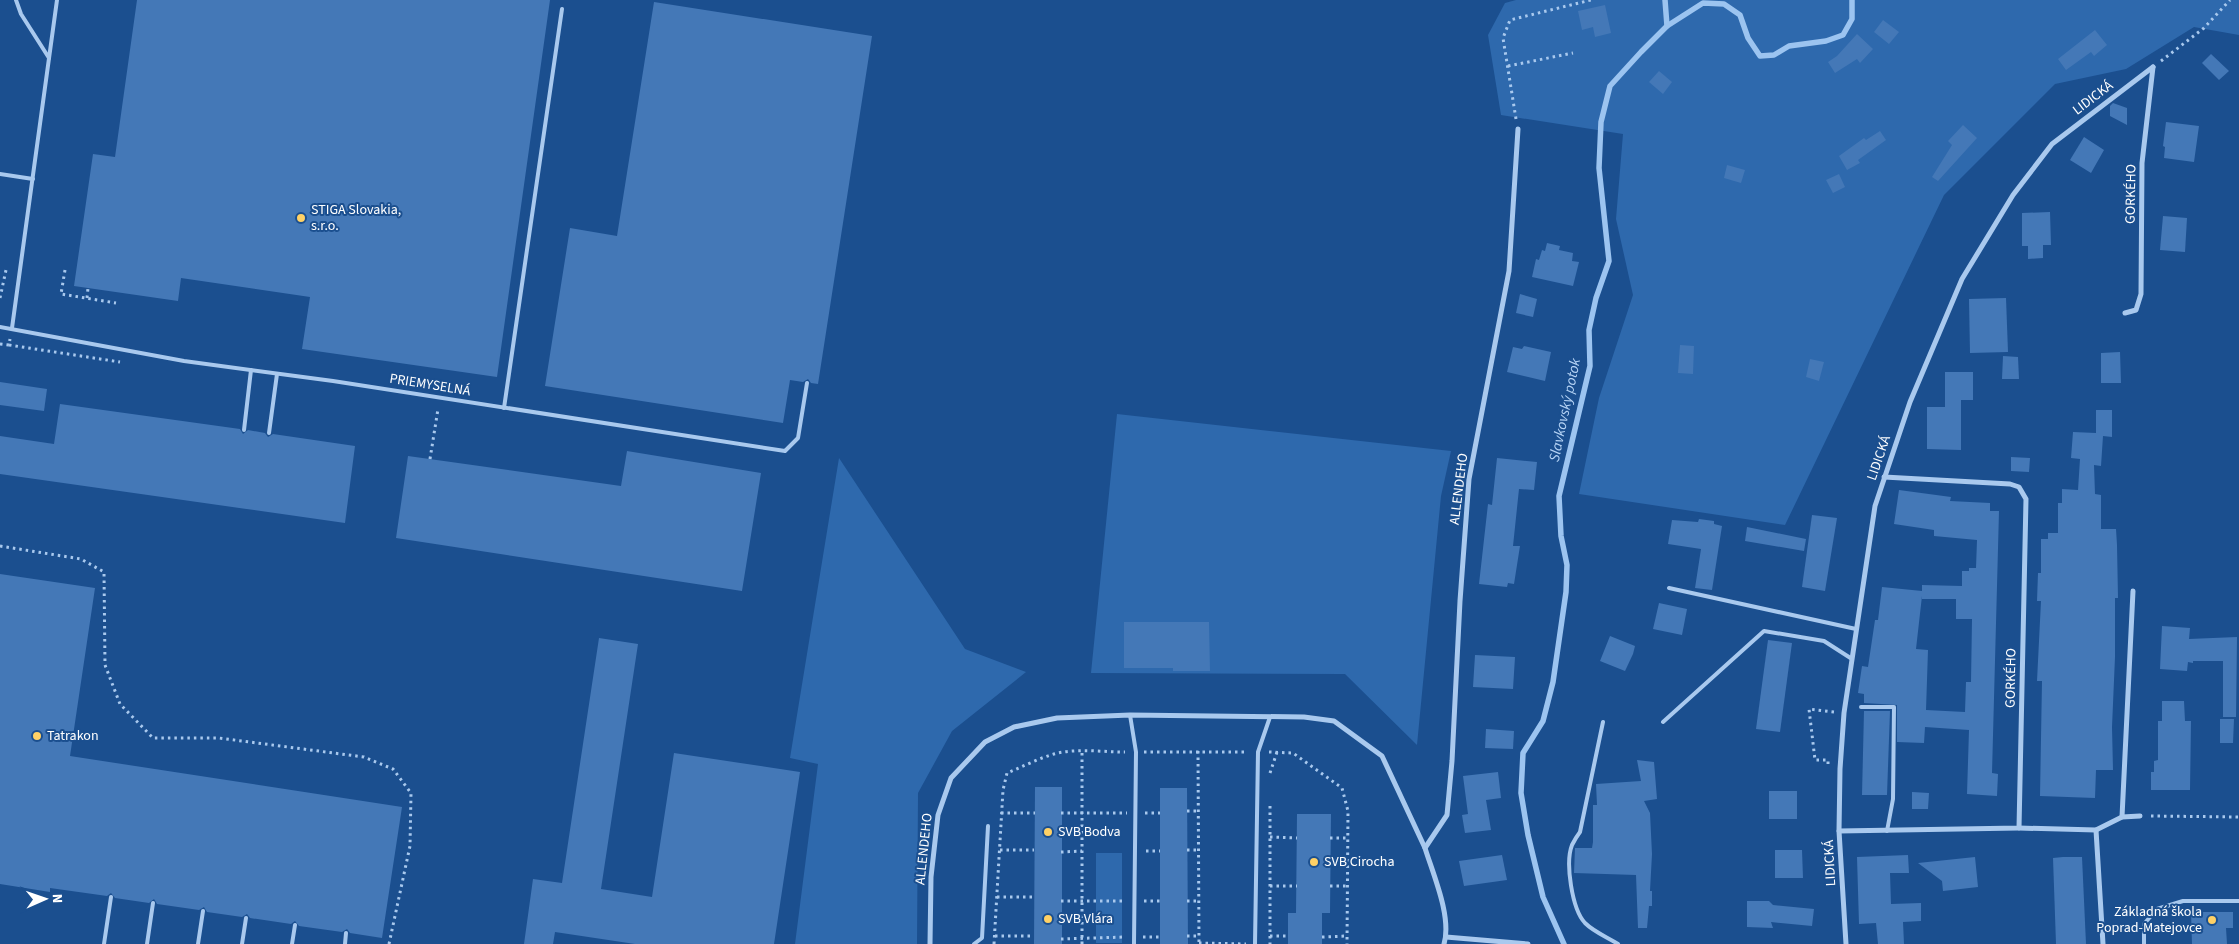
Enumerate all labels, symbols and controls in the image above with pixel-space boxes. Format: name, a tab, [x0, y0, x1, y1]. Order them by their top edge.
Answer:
street label: LIDICKÁ	[2068, 76, 2118, 120]
street label: GORKÉHO	[2120, 164, 2142, 224]
place label: STIGA Slovakia, s.r.o.	[311, 200, 401, 236]
marker: STIGA Slovakia, s.r.o.	[295, 212, 307, 224]
water label: Slavkovský potok	[1544, 355, 1586, 464]
street label: PRIEMYSELNÁ	[388, 369, 472, 401]
street label: LIDICKÁ	[1862, 432, 1896, 483]
street label: ALLENDEHO	[1445, 452, 1473, 526]
street label: GORKÉHO	[2000, 648, 2022, 708]
place label: Tatrakon	[47, 726, 99, 746]
marker: Tatrakon	[31, 730, 43, 742]
street label: ALLENDEHO	[910, 812, 938, 886]
place label: SVB Bodva	[1058, 822, 1121, 842]
marker: SVB Bodva	[1042, 826, 1054, 838]
street label: LIDICKÁ	[1819, 839, 1841, 887]
place label: SVB Cirocha	[1324, 852, 1395, 872]
marker: SVB Cirocha	[1308, 856, 1320, 868]
north arrow	[20, 874, 70, 924]
text: N	[47, 894, 67, 904]
place label: Základná škola Poprad-Matejovce	[2096, 902, 2202, 938]
place label: SVB Vlára	[1058, 909, 1113, 929]
marker: SVB Vlára	[1042, 913, 1054, 925]
marker: Základná škola Poprad-Matejovce	[2206, 914, 2218, 926]

